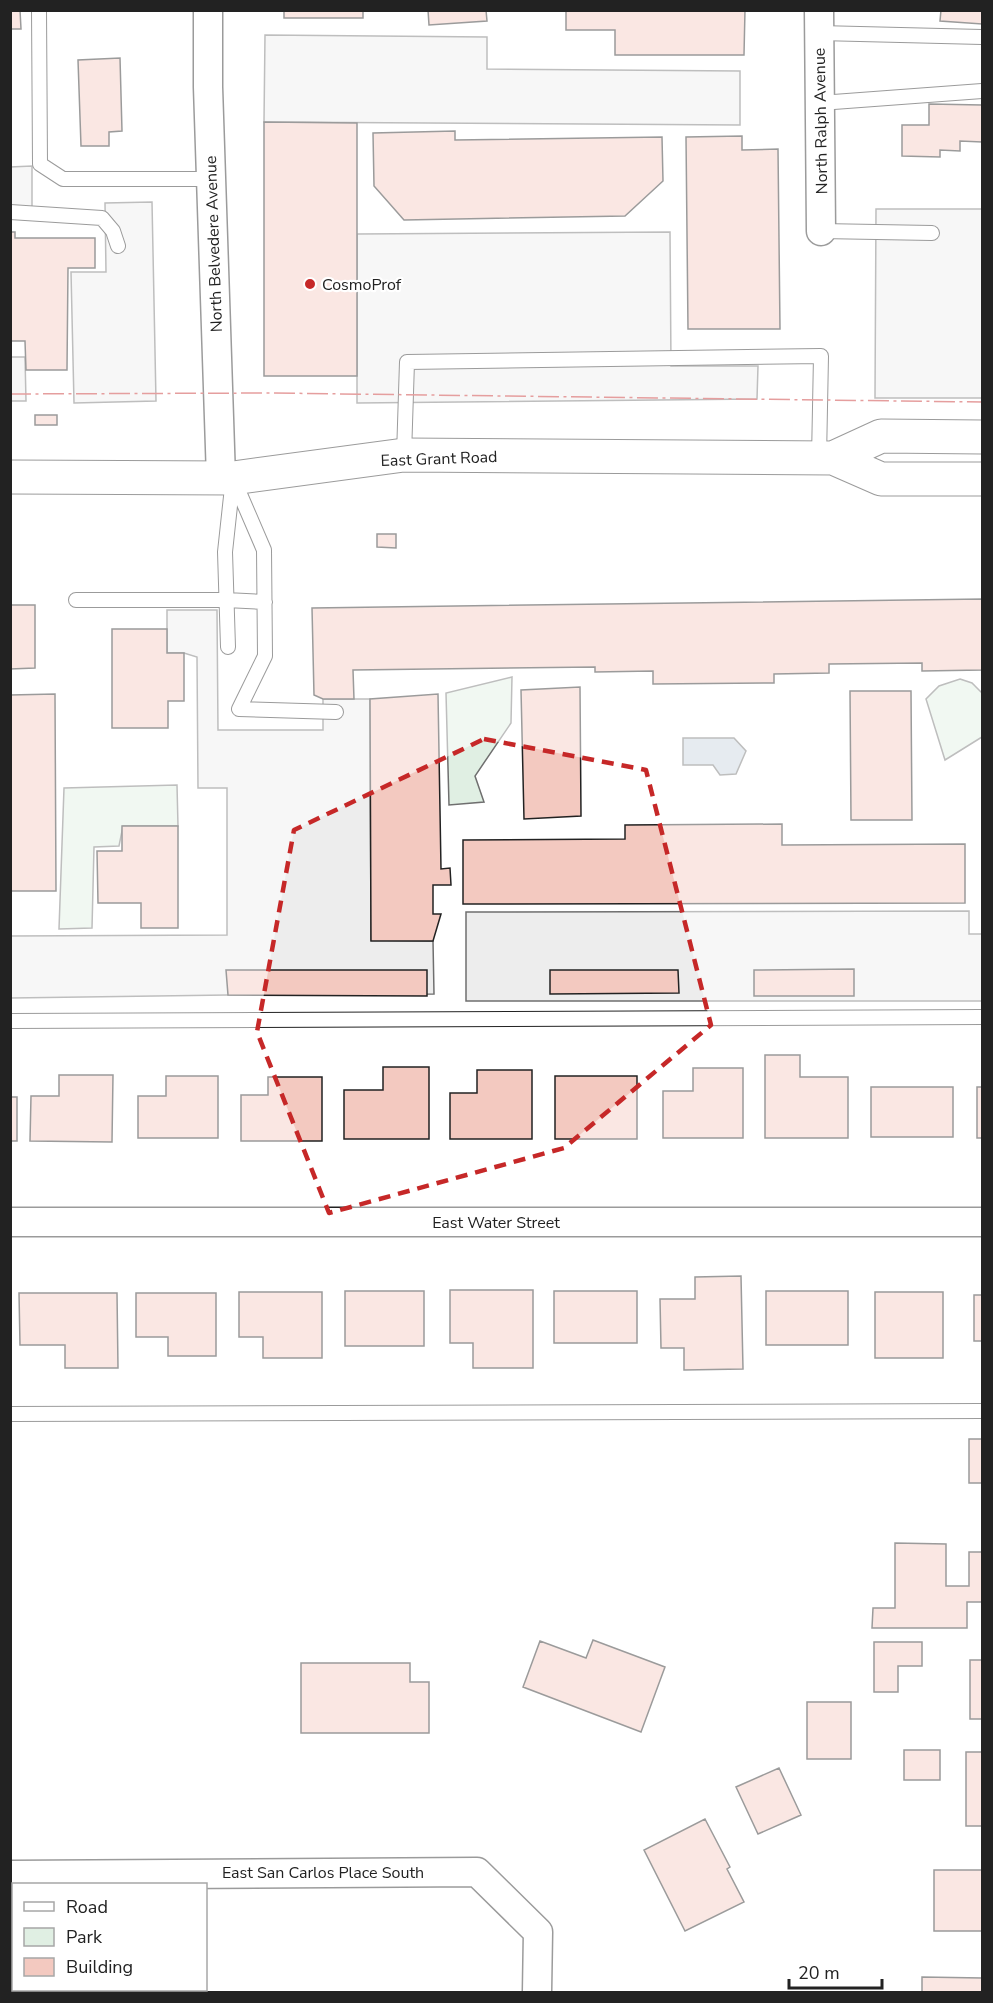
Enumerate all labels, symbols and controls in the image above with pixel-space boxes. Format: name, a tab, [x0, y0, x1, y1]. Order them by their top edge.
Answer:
street label: North Ralph Avenue	[809, 48, 833, 194]
street label: North Belvedere Avenue	[200, 155, 228, 333]
place label: CosmoProf	[322, 274, 402, 296]
marker: CosmoProf	[303, 277, 317, 291]
street label: East Grant Road	[380, 446, 498, 472]
street label: East Water Street	[432, 1212, 560, 1234]
street label: East San Carlos Place South	[222, 1862, 424, 1884]
legend	[12, 1883, 207, 1991]
text: Road	[66, 1895, 108, 1919]
text: Park	[66, 1925, 103, 1949]
scale bar	[789, 1952, 882, 1990]
text: Building	[66, 1955, 133, 1979]
text: 20 m	[798, 1961, 840, 1985]

